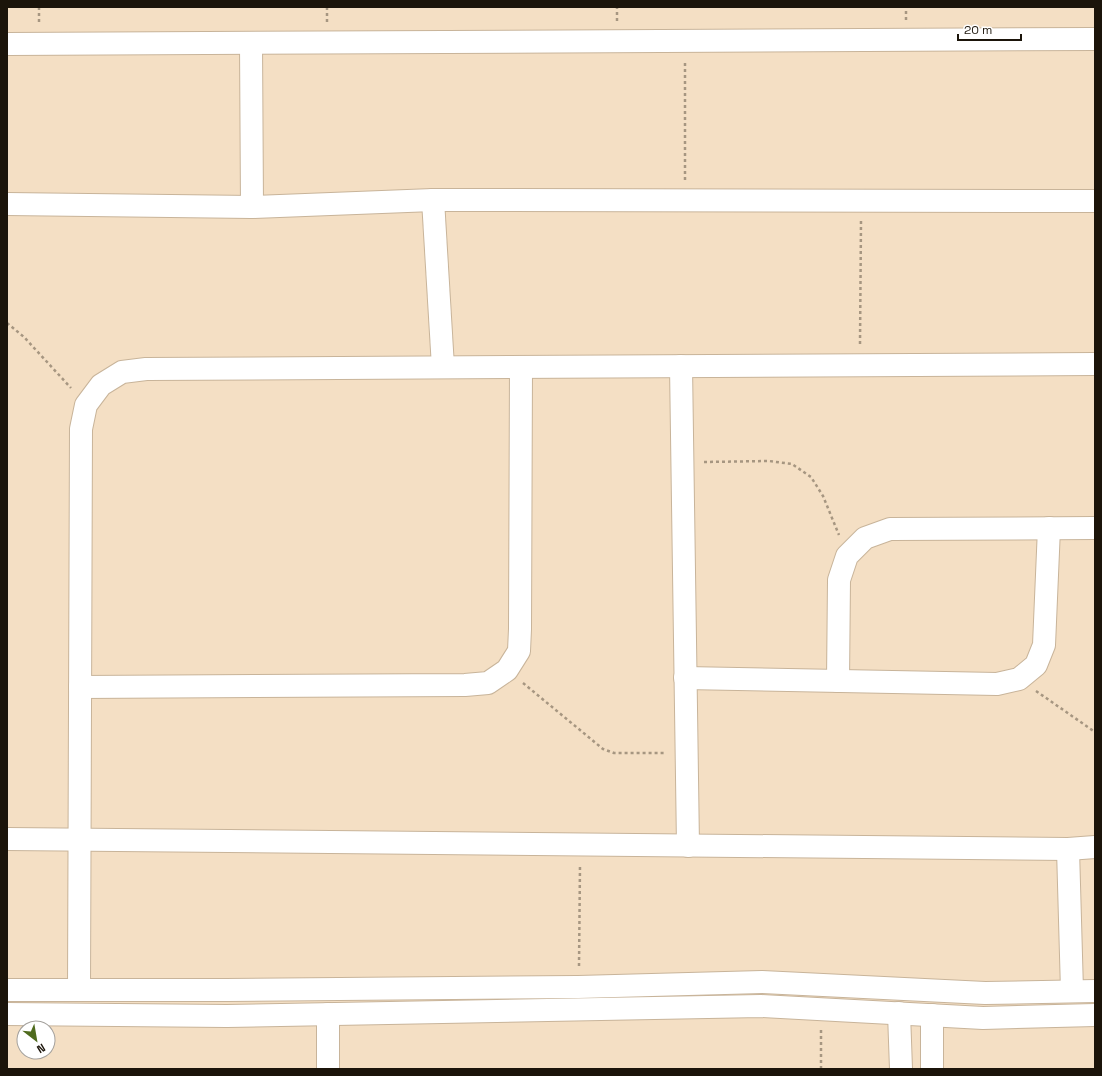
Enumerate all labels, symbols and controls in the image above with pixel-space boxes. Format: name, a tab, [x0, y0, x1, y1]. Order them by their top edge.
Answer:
scale bar	[958, 16, 1021, 42]
text: 20 m	[964, 22, 992, 38]
north arrow	[16, 1020, 56, 1060]
text: N	[34, 1041, 48, 1056]

